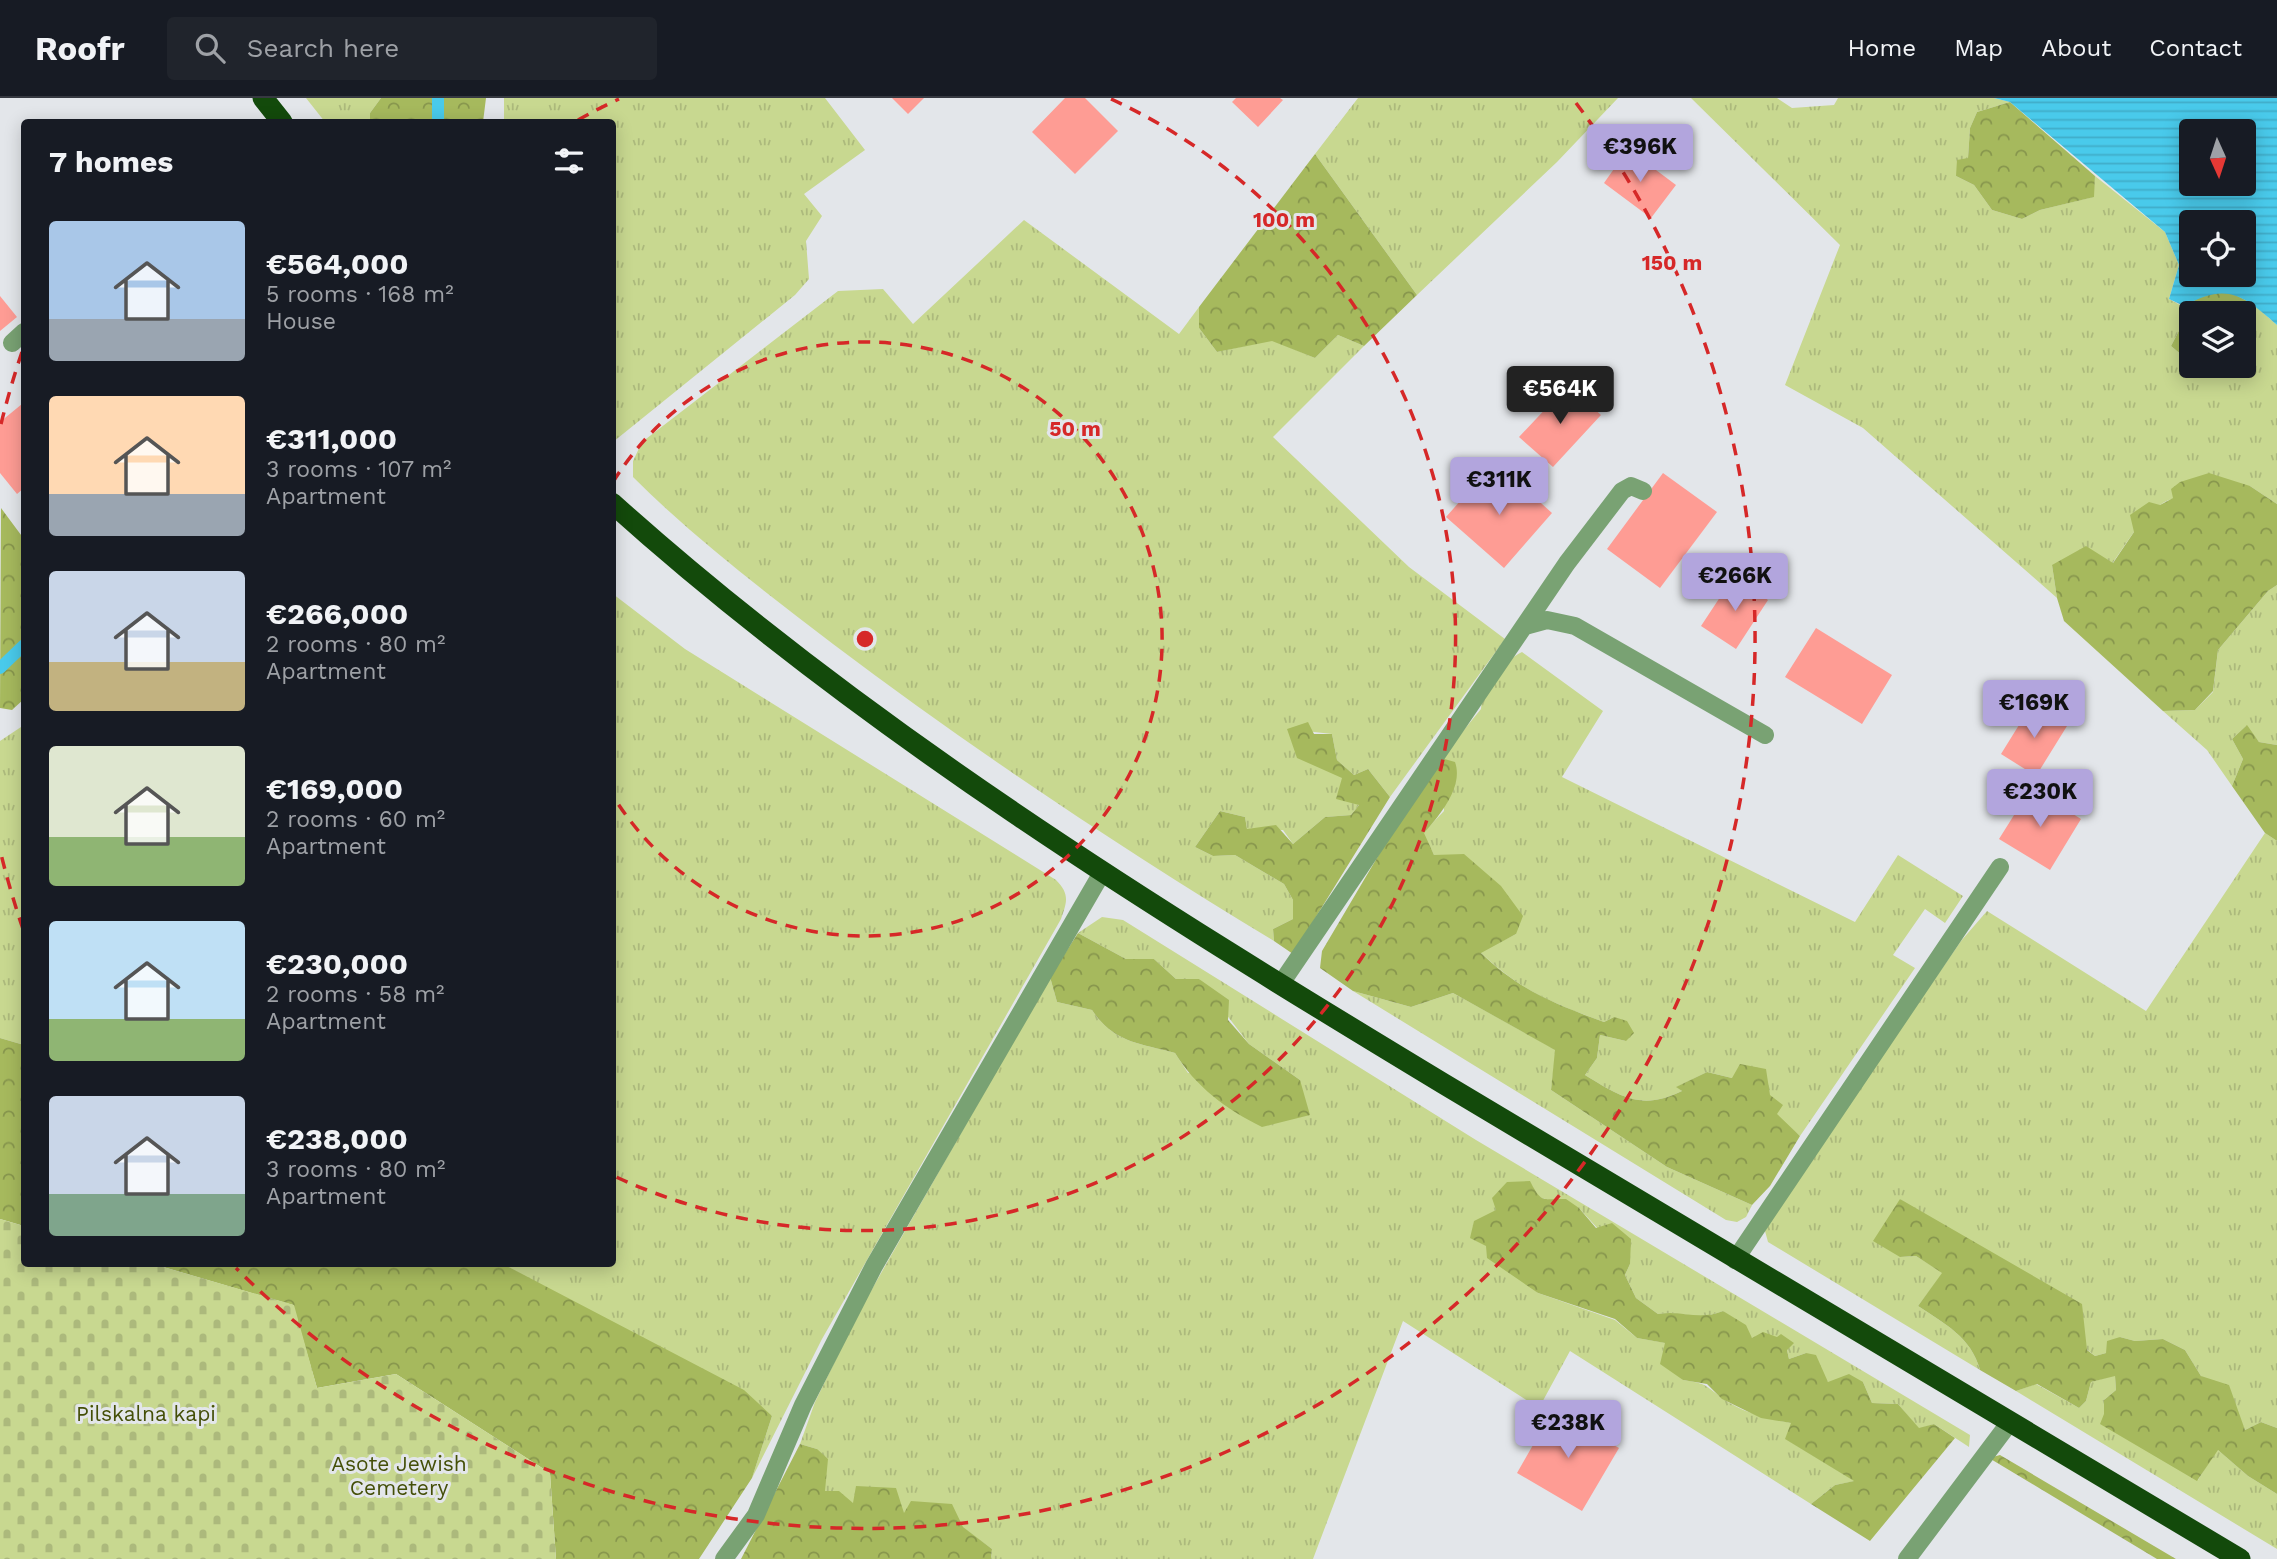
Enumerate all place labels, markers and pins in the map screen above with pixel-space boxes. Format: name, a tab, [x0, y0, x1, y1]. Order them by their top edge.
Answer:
pin: €396K	[1591, 125, 1689, 184]
pin: €564K	[1511, 366, 1609, 426]
pin: €311K	[1450, 458, 1548, 517]
pin: €266K	[1686, 554, 1784, 613]
centre of rings	[853, 627, 877, 651]
pin: €169K	[1985, 680, 2083, 740]
pin: €230K	[1991, 770, 2089, 829]
pin: €238K	[1519, 1400, 1617, 1460]

